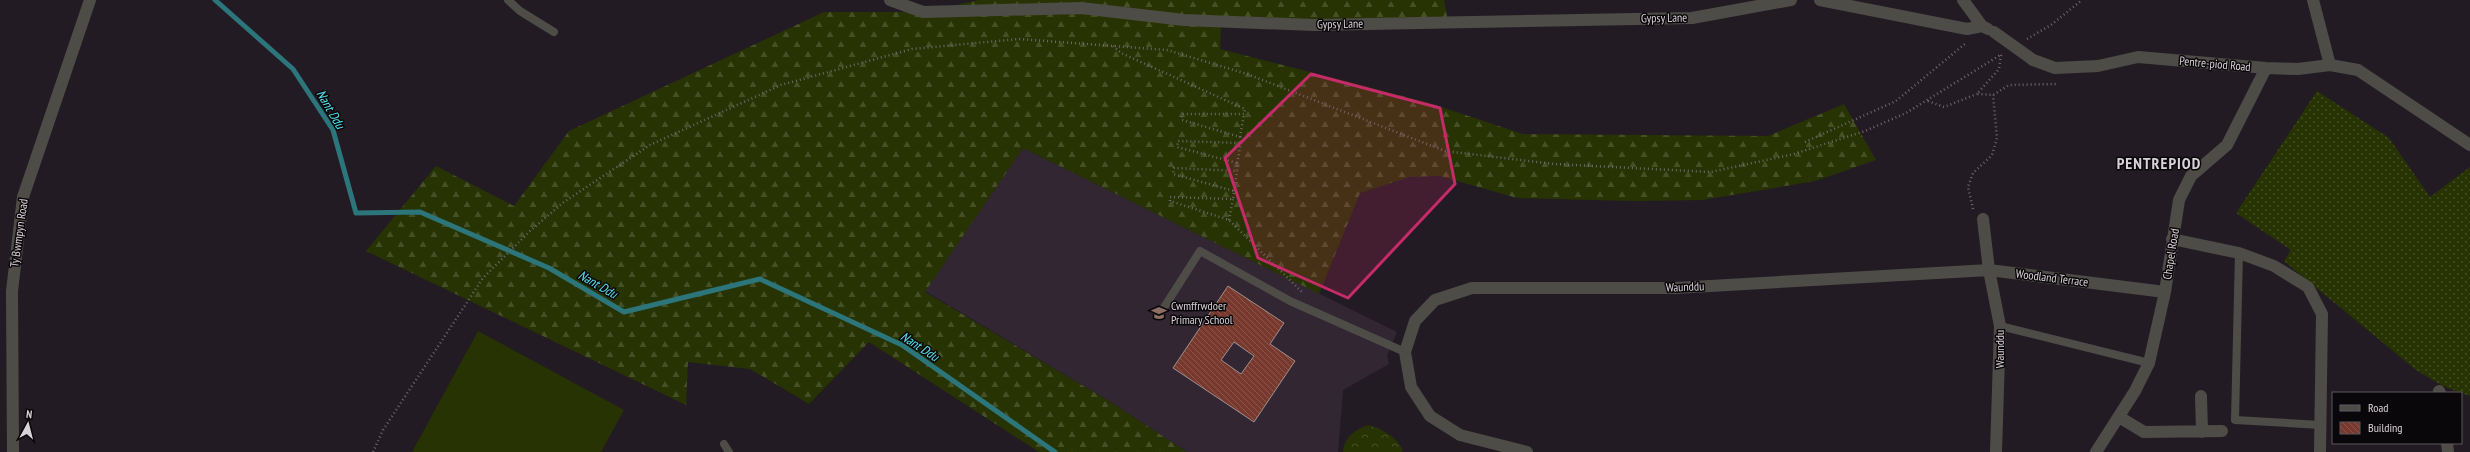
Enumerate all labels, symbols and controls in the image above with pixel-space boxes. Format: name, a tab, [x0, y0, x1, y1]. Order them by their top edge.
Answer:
street label: Gypsy Lane	[1641, 10, 1687, 25]
street label: Gypsy Lane	[1317, 16, 1363, 31]
street label: Pentre-piod Road	[2179, 53, 2251, 74]
water label: Nant Ddu	[313, 87, 349, 133]
district label: PENTREPIOD	[2117, 153, 2201, 173]
street label: Ty Bwmpyn Road	[6, 198, 31, 268]
street label: Chapel Road	[2159, 227, 2182, 281]
water label: Nant Ddu	[575, 266, 622, 303]
street label: Woodland Terrace	[2015, 266, 2089, 289]
street label: Waunddu	[1665, 278, 1705, 295]
place label: Cwmffrwdoer Primary School	[1171, 298, 1233, 327]
school or university icon: Cwmffrwdoer Primary School	[1150, 304, 1168, 322]
water label: Nant Ddu	[897, 328, 943, 366]
street label: Waunddu	[1992, 330, 2007, 368]
legend	[2332, 392, 2462, 444]
text: Road	[2368, 400, 2388, 415]
north arrow	[8, 404, 48, 444]
text: N	[25, 407, 33, 421]
text: Building	[2368, 420, 2403, 435]

